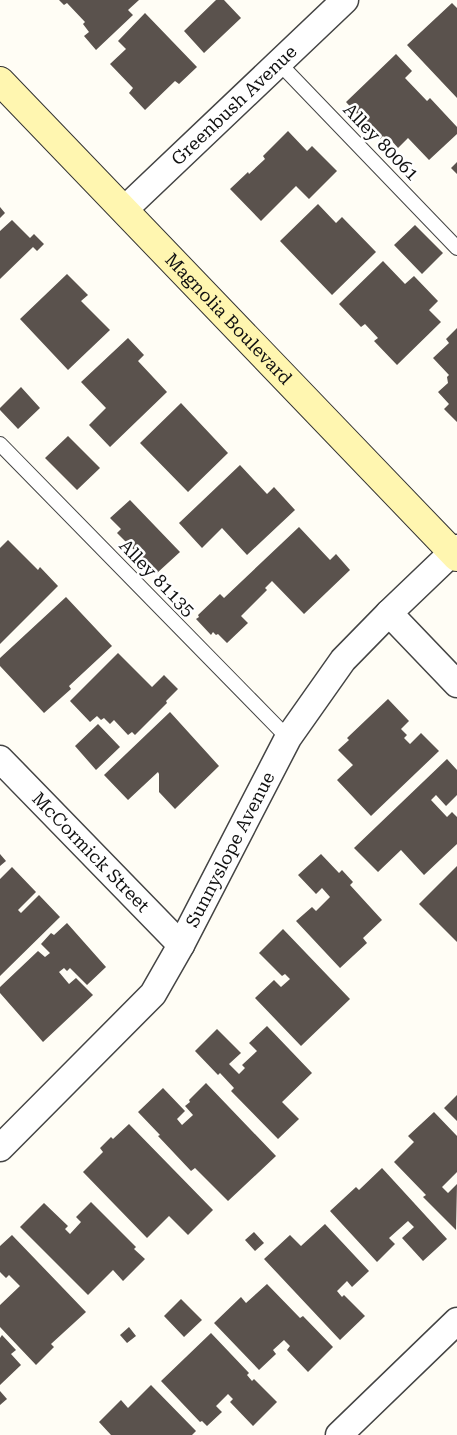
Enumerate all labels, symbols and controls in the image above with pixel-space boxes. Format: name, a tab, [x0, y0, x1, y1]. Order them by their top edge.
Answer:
street label: Greenbush Avenue	[167, 41, 301, 169]
street label: Alley 80061	[339, 99, 423, 185]
street label: Magnolia Boulevard	[161, 249, 297, 389]
street label: Alley 81135	[115, 535, 199, 621]
street label: Sunnyslope Avenue	[181, 768, 279, 930]
street label: McCormick Street	[28, 788, 154, 916]

